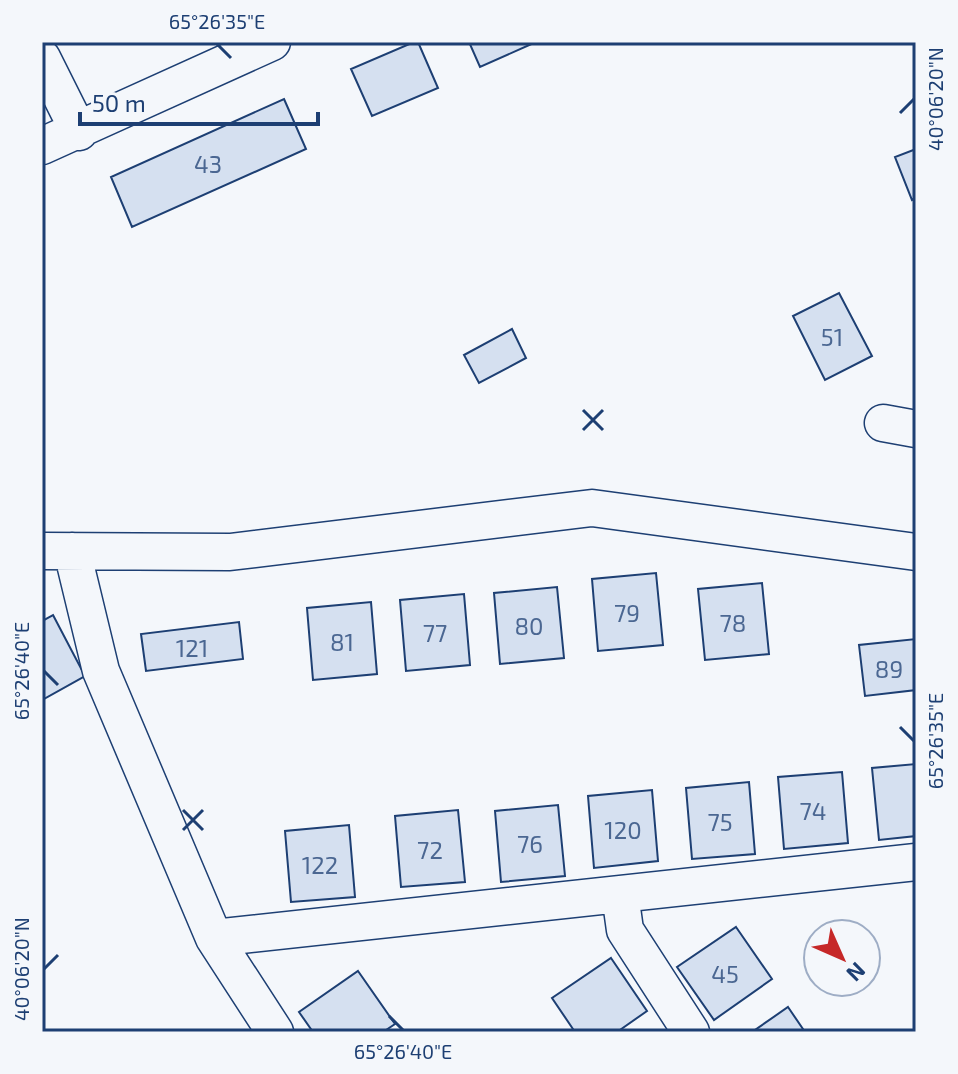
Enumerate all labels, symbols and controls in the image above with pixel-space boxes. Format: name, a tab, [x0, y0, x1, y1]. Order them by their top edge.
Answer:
text: 65°26'35"E	[169, 9, 265, 33]
text: 40°06'20"N	[923, 47, 947, 151]
scale bar	[80, 76, 318, 126]
text: 50 m	[92, 88, 146, 117]
house number: 43	[194, 149, 222, 178]
house number: 51	[821, 322, 843, 351]
house number: 79	[614, 598, 640, 627]
house number: 78	[720, 608, 746, 637]
house number: 80	[514, 611, 544, 640]
house number: 77	[423, 618, 447, 647]
text: 65°26'40"E	[9, 622, 33, 720]
house number: 81	[330, 627, 354, 656]
house number: 121	[176, 633, 208, 662]
house number: 89	[875, 654, 903, 683]
text: 65°26'35"E	[923, 693, 947, 789]
house number: 74	[799, 796, 827, 825]
house number: 75	[707, 807, 733, 836]
house number: 120	[604, 815, 642, 844]
house number: 76	[517, 829, 543, 858]
house number: 72	[417, 835, 443, 864]
house number: 122	[302, 850, 338, 879]
text: 40°06'20"N	[9, 917, 33, 1021]
north arrow	[802, 918, 882, 998]
text: N	[842, 958, 872, 988]
house number: 45	[711, 959, 739, 988]
text: 65°26'40"E	[354, 1039, 452, 1063]

